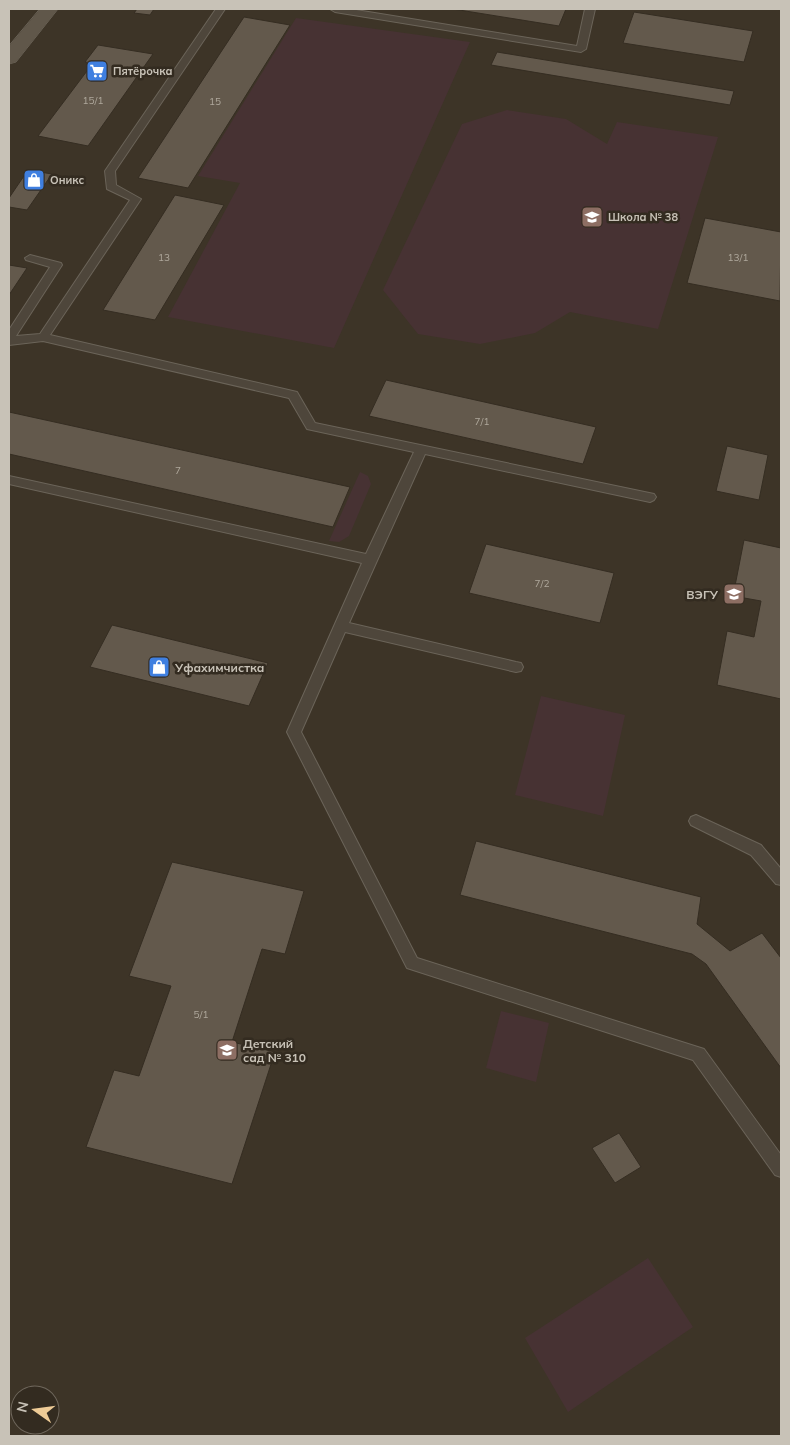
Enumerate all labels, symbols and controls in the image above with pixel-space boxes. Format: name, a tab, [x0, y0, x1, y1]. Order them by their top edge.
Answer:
supermarket icon: Пятёрочка	[85, 59, 109, 83]
place label: Пятёрочка	[113, 64, 173, 78]
house number: 15/1	[83, 94, 103, 107]
house number: 15	[209, 95, 221, 108]
shop icon: Оникс	[22, 168, 46, 192]
place label: Оникс	[50, 173, 84, 187]
school or university icon: Школа № 38	[580, 205, 604, 229]
place label: Школа № 38	[608, 210, 678, 224]
house number: 13	[158, 251, 170, 264]
house number: 13/1	[728, 251, 748, 264]
house number: 7/1	[475, 415, 489, 428]
house number: 7	[175, 464, 181, 477]
house number: 7/2	[535, 577, 549, 590]
school or university icon: ВЭГУ	[722, 582, 746, 606]
place label: ВЭГУ	[686, 587, 719, 602]
shop icon: Уфахимчистка	[147, 655, 171, 679]
place label: Уфахимчистка	[174, 660, 264, 675]
house number: 5/1	[194, 1008, 208, 1021]
place label: Детский сад № 310	[243, 1036, 306, 1065]
school or university icon: Детский сад № 310	[215, 1038, 239, 1062]
north arrow	[10, 1385, 60, 1435]
text: N	[12, 1400, 32, 1414]

